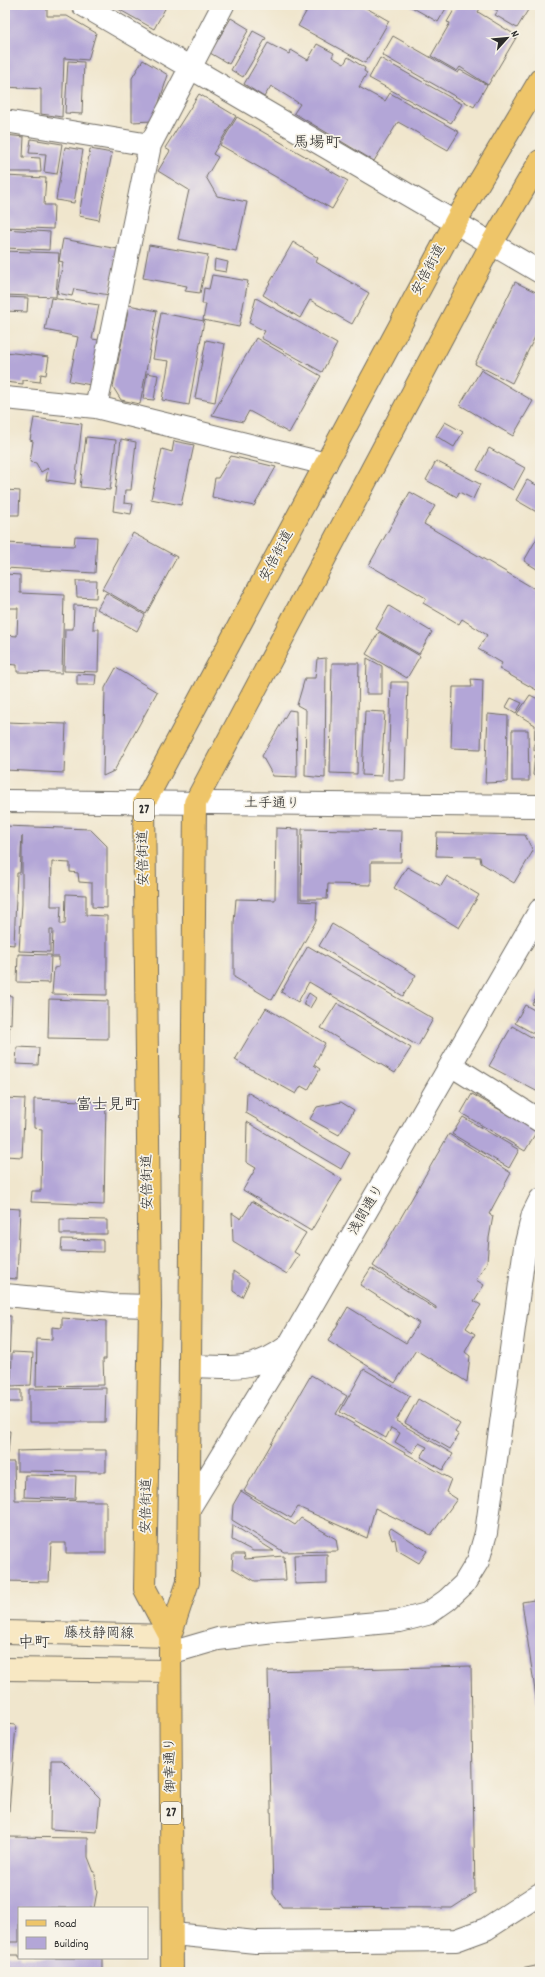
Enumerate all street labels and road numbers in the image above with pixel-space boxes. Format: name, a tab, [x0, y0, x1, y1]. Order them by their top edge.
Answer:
street label: 安倍街道	[407, 241, 451, 299]
street label: 安倍街道	[255, 527, 299, 585]
street label: 土手通り	[244, 794, 300, 814]
road number: 27	[134, 799, 154, 821]
street label: 安倍街道	[134, 830, 154, 886]
street label: 安倍街道	[138, 1154, 158, 1210]
street label: 浅間通り	[344, 1181, 390, 1239]
street label: 安倍街道	[137, 1478, 157, 1534]
street label: 藤枝静岡線	[64, 1623, 134, 1645]
street label: 御幸通り	[161, 1737, 181, 1793]
road number: 27	[161, 1802, 181, 1824]

